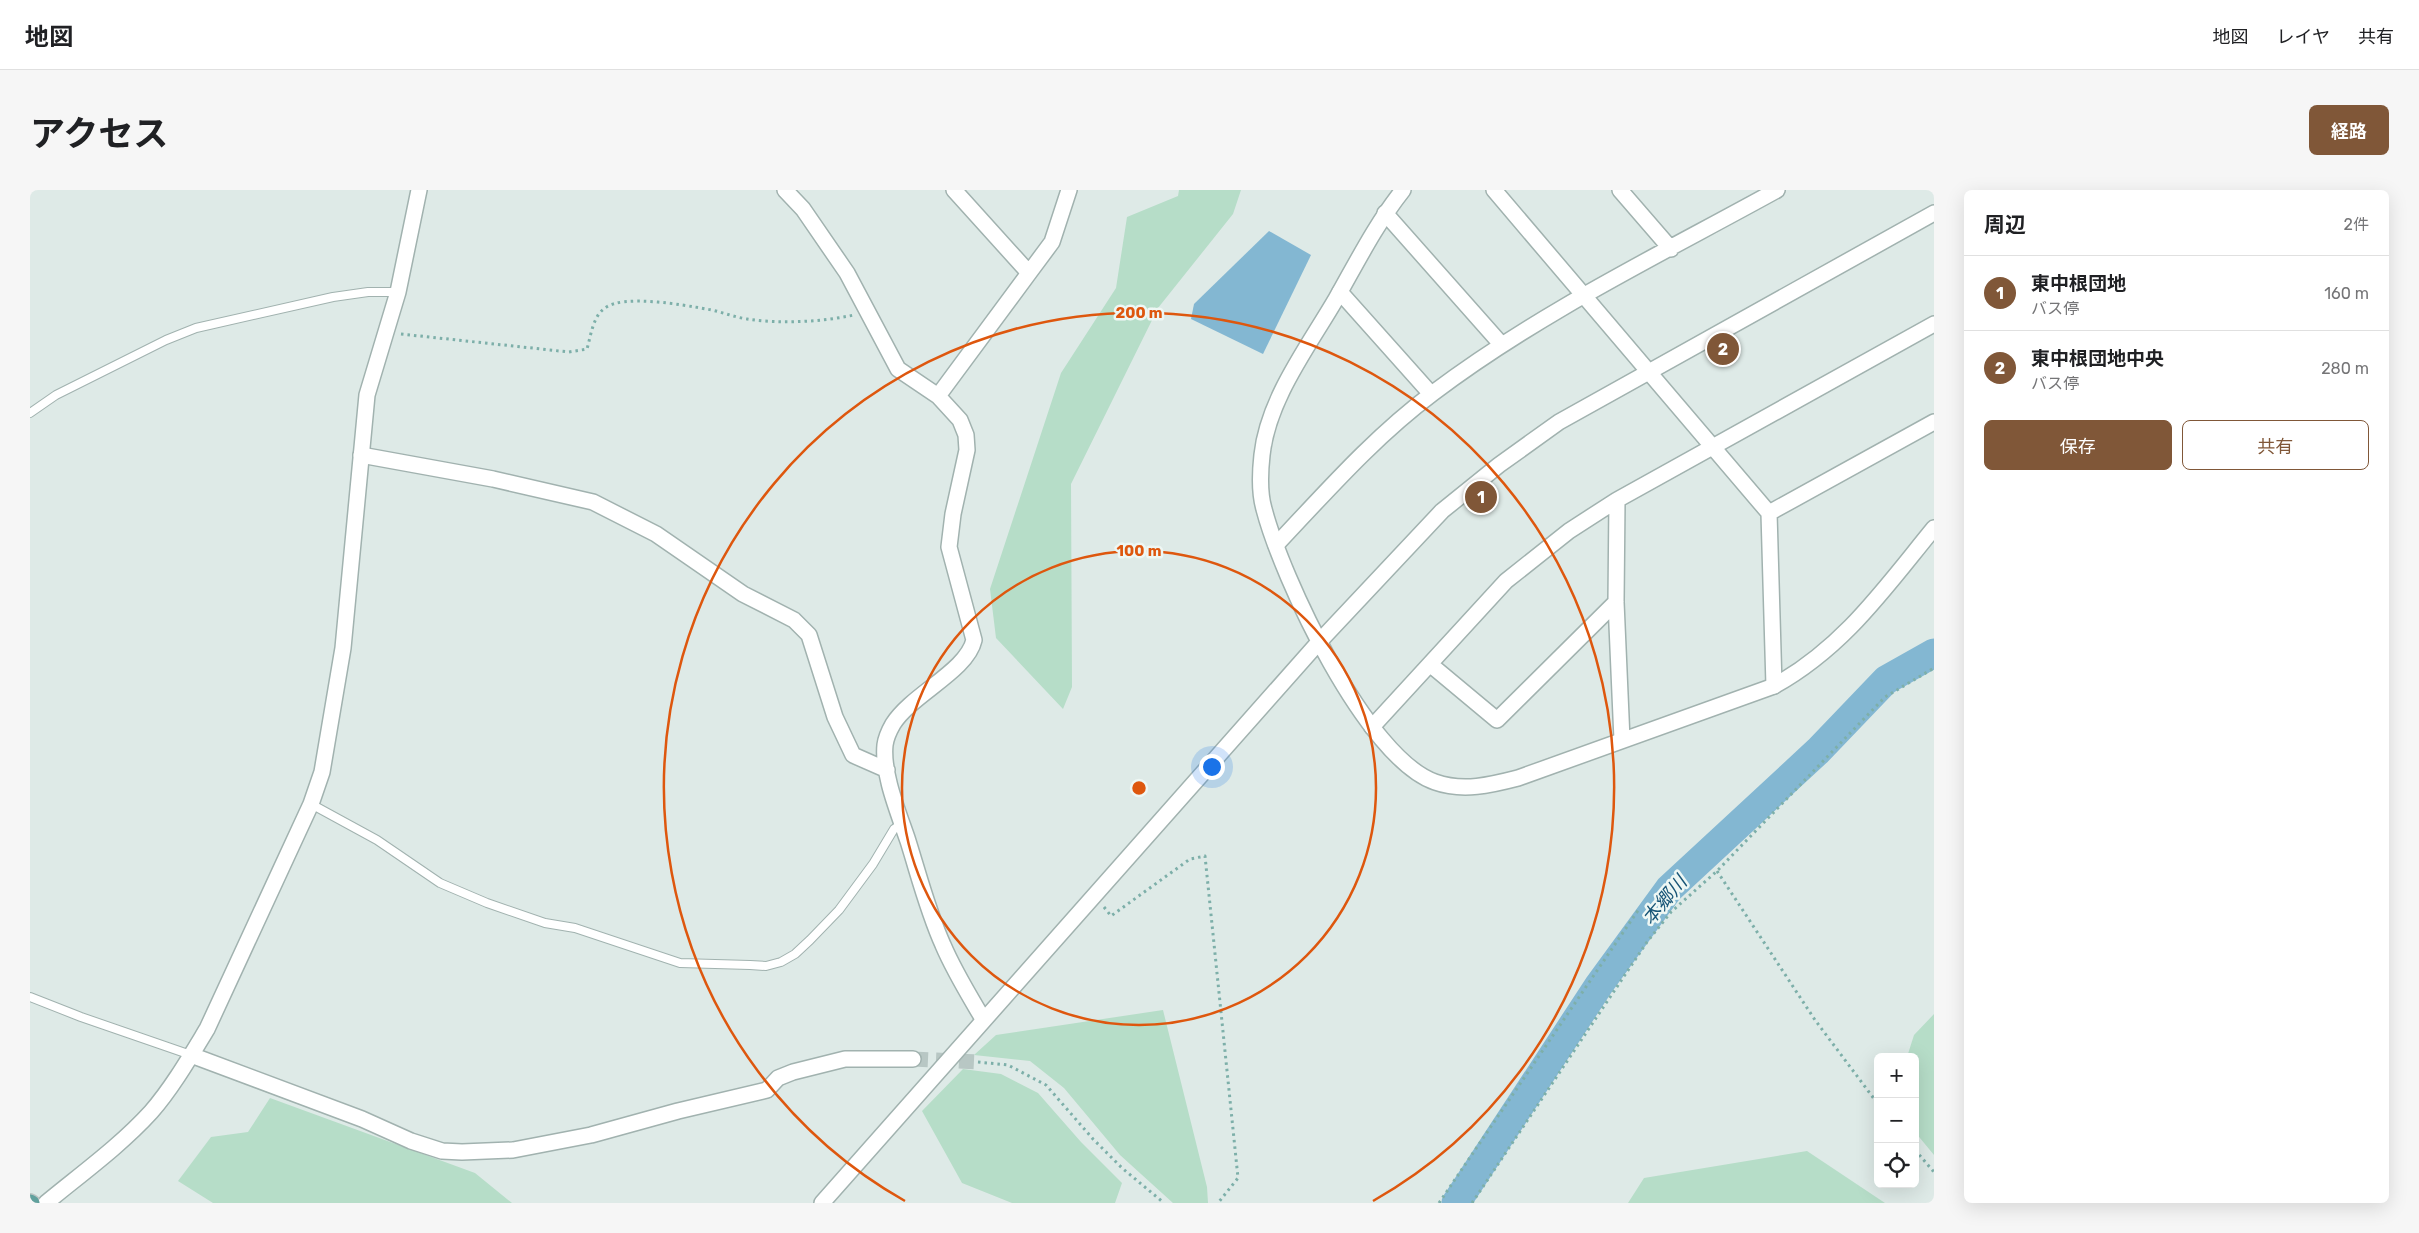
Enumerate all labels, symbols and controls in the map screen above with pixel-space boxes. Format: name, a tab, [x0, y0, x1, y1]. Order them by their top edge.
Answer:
text: 地図	[25, 23, 73, 51]
text: 地図	[2213, 26, 2249, 48]
text: レイヤ	[2277, 26, 2330, 48]
text: 共有	[2358, 26, 2394, 48]
button: 経路	[2309, 105, 2389, 155]
text: アクセス	[30, 113, 168, 155]
text: 周辺	[1984, 212, 2026, 237]
text: 2件	[2344, 215, 2369, 234]
text: 東中根団地	[2031, 272, 2126, 295]
text: 1	[1996, 284, 2004, 303]
text: 160 m	[2324, 284, 2369, 303]
text: バス停	[2031, 299, 2079, 318]
text: 200 m	[1115, 304, 1163, 322]
pin: 2	[1707, 330, 1739, 368]
text: 東中根団地中央	[2031, 347, 2164, 370]
text: 2	[1995, 359, 2005, 378]
text: 280 m	[2321, 359, 2369, 378]
text: バス停	[2031, 374, 2079, 393]
button: 保存	[1984, 420, 2172, 470]
button: 共有	[2182, 420, 2369, 470]
pin: 1	[1465, 478, 1497, 516]
text: 100 m	[1117, 542, 1161, 560]
your location	[1199, 754, 1225, 780]
centre of rings	[1130, 779, 1148, 797]
water label: 本郷川	[1637, 870, 1693, 930]
map controls	[1874, 1053, 1919, 1188]
button: +	[1874, 1053, 1919, 1098]
button: −	[1874, 1098, 1919, 1143]
button: locate	[1874, 1143, 1919, 1188]

